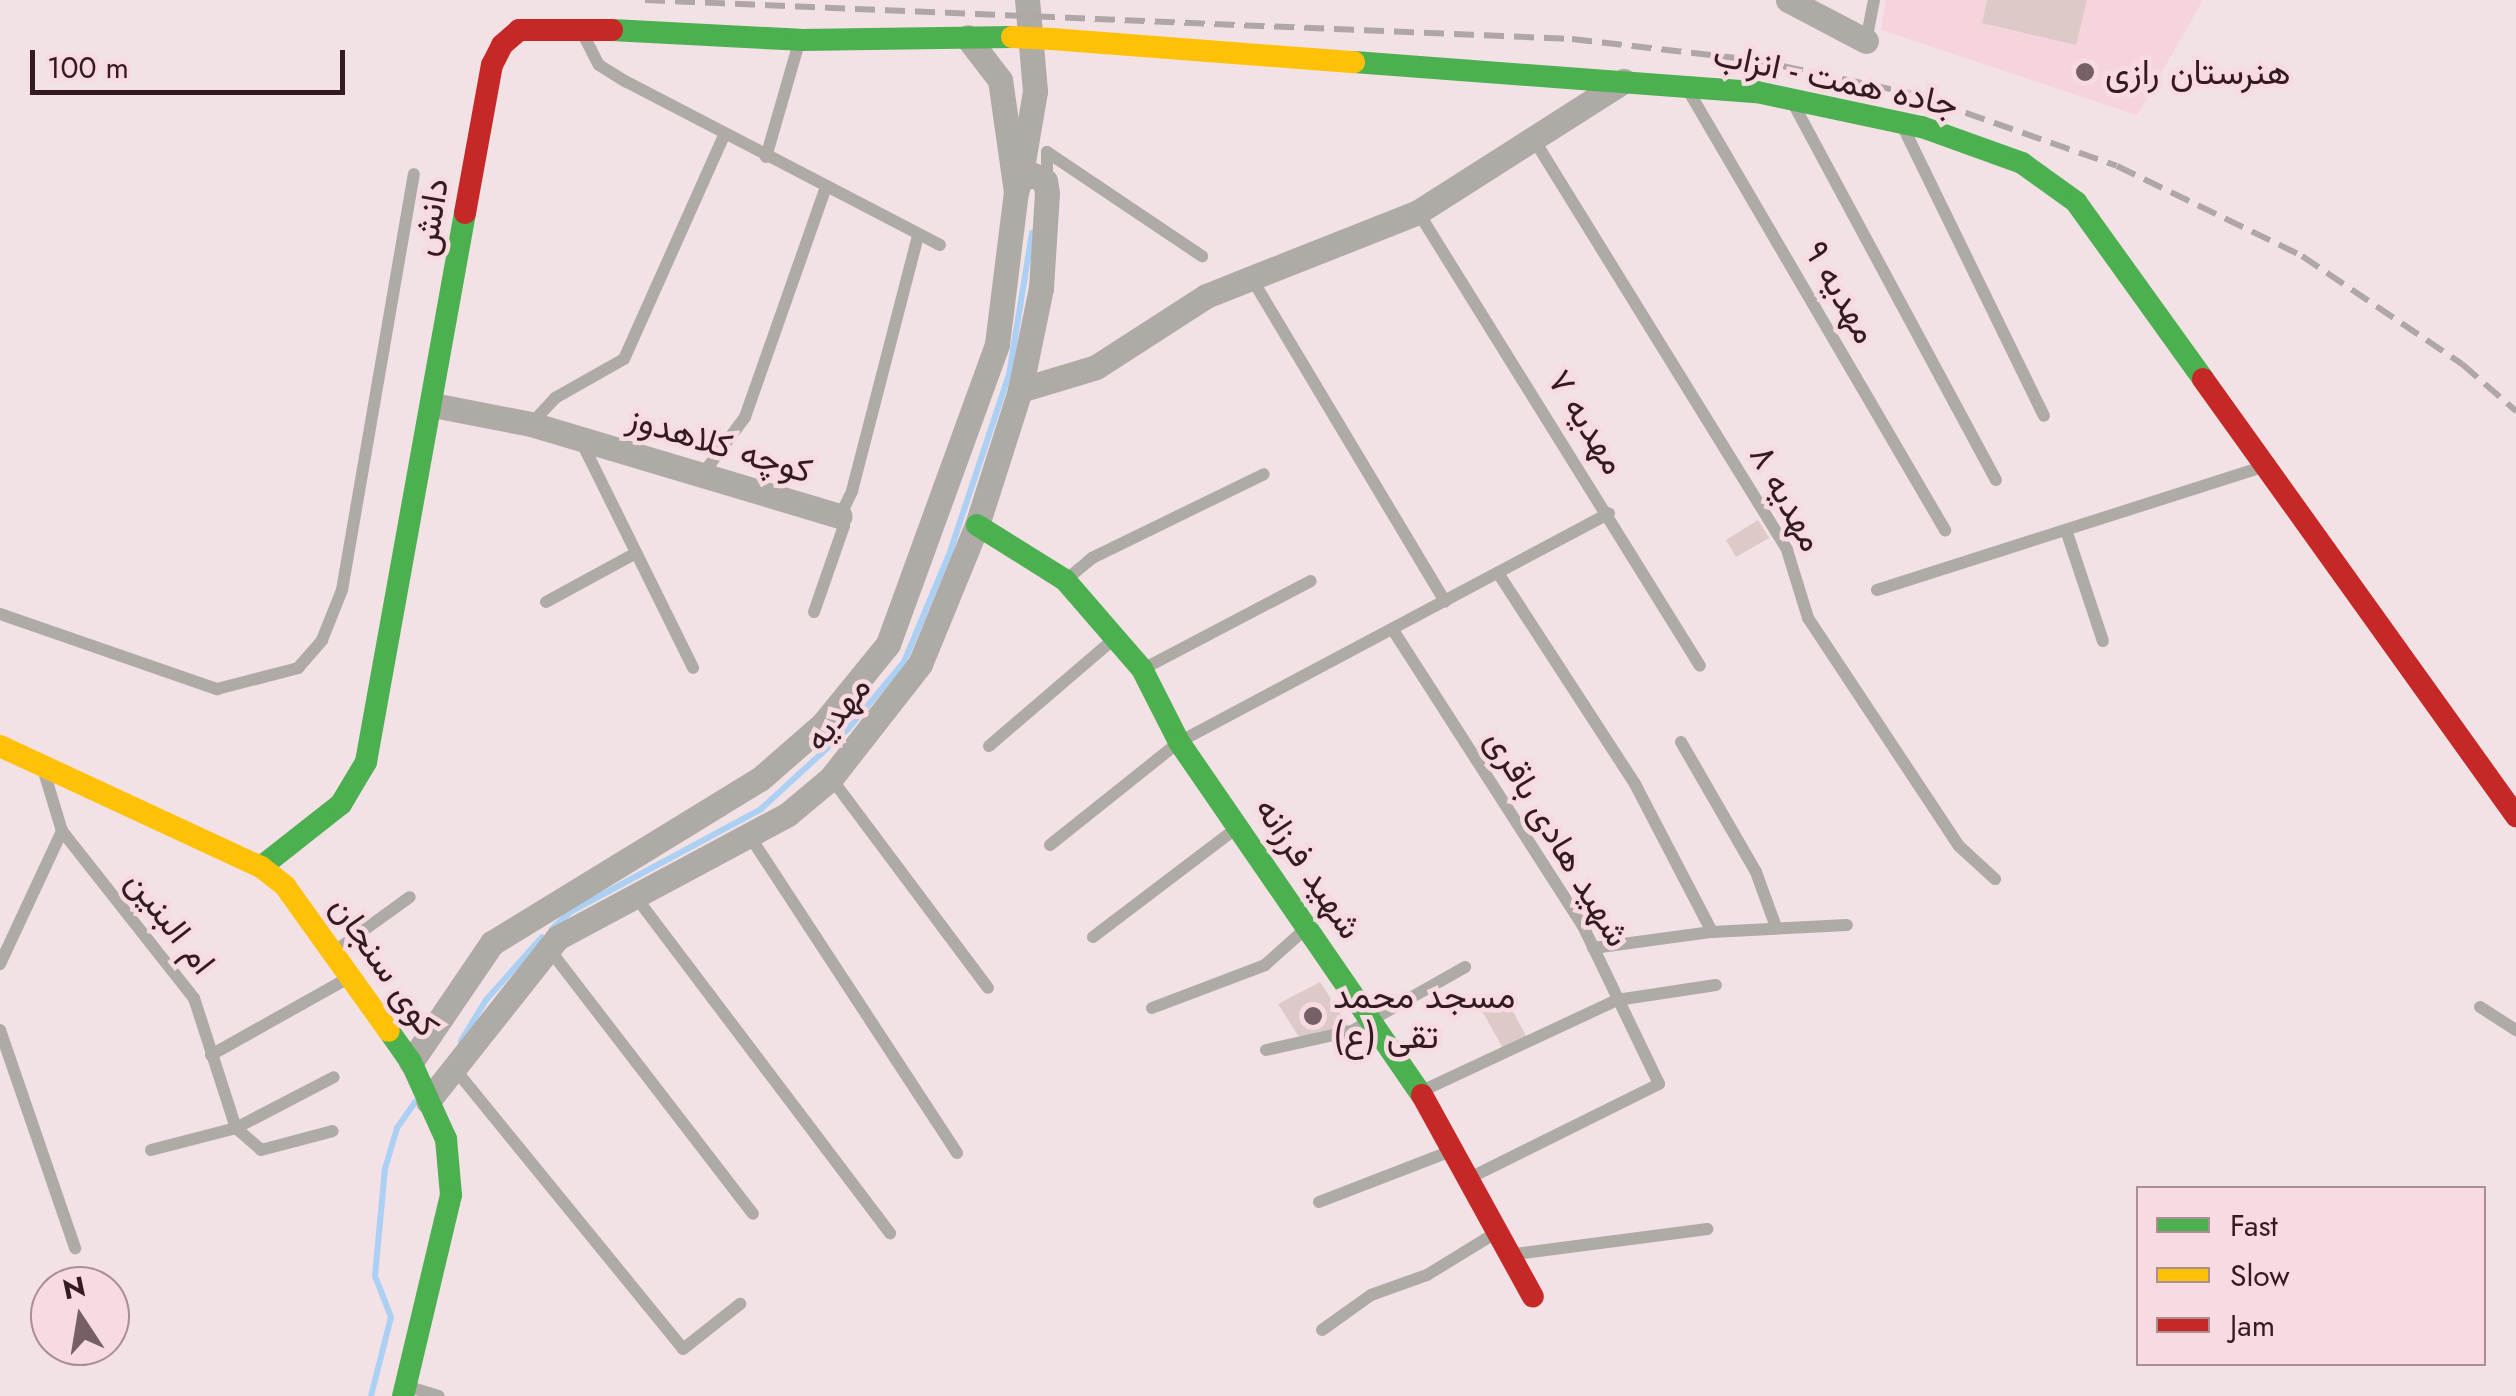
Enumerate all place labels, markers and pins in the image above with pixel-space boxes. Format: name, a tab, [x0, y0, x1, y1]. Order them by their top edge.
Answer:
place label: هنرستان رازی	[2105, 51, 2291, 93]
marker: هنرستان رازی	[2074, 61, 2096, 83]
place label: مسجد محمد تقی (ع)	[1333, 975, 1515, 1057]
marker: مسجد محمد تقی (ع)	[1302, 1005, 1324, 1027]

